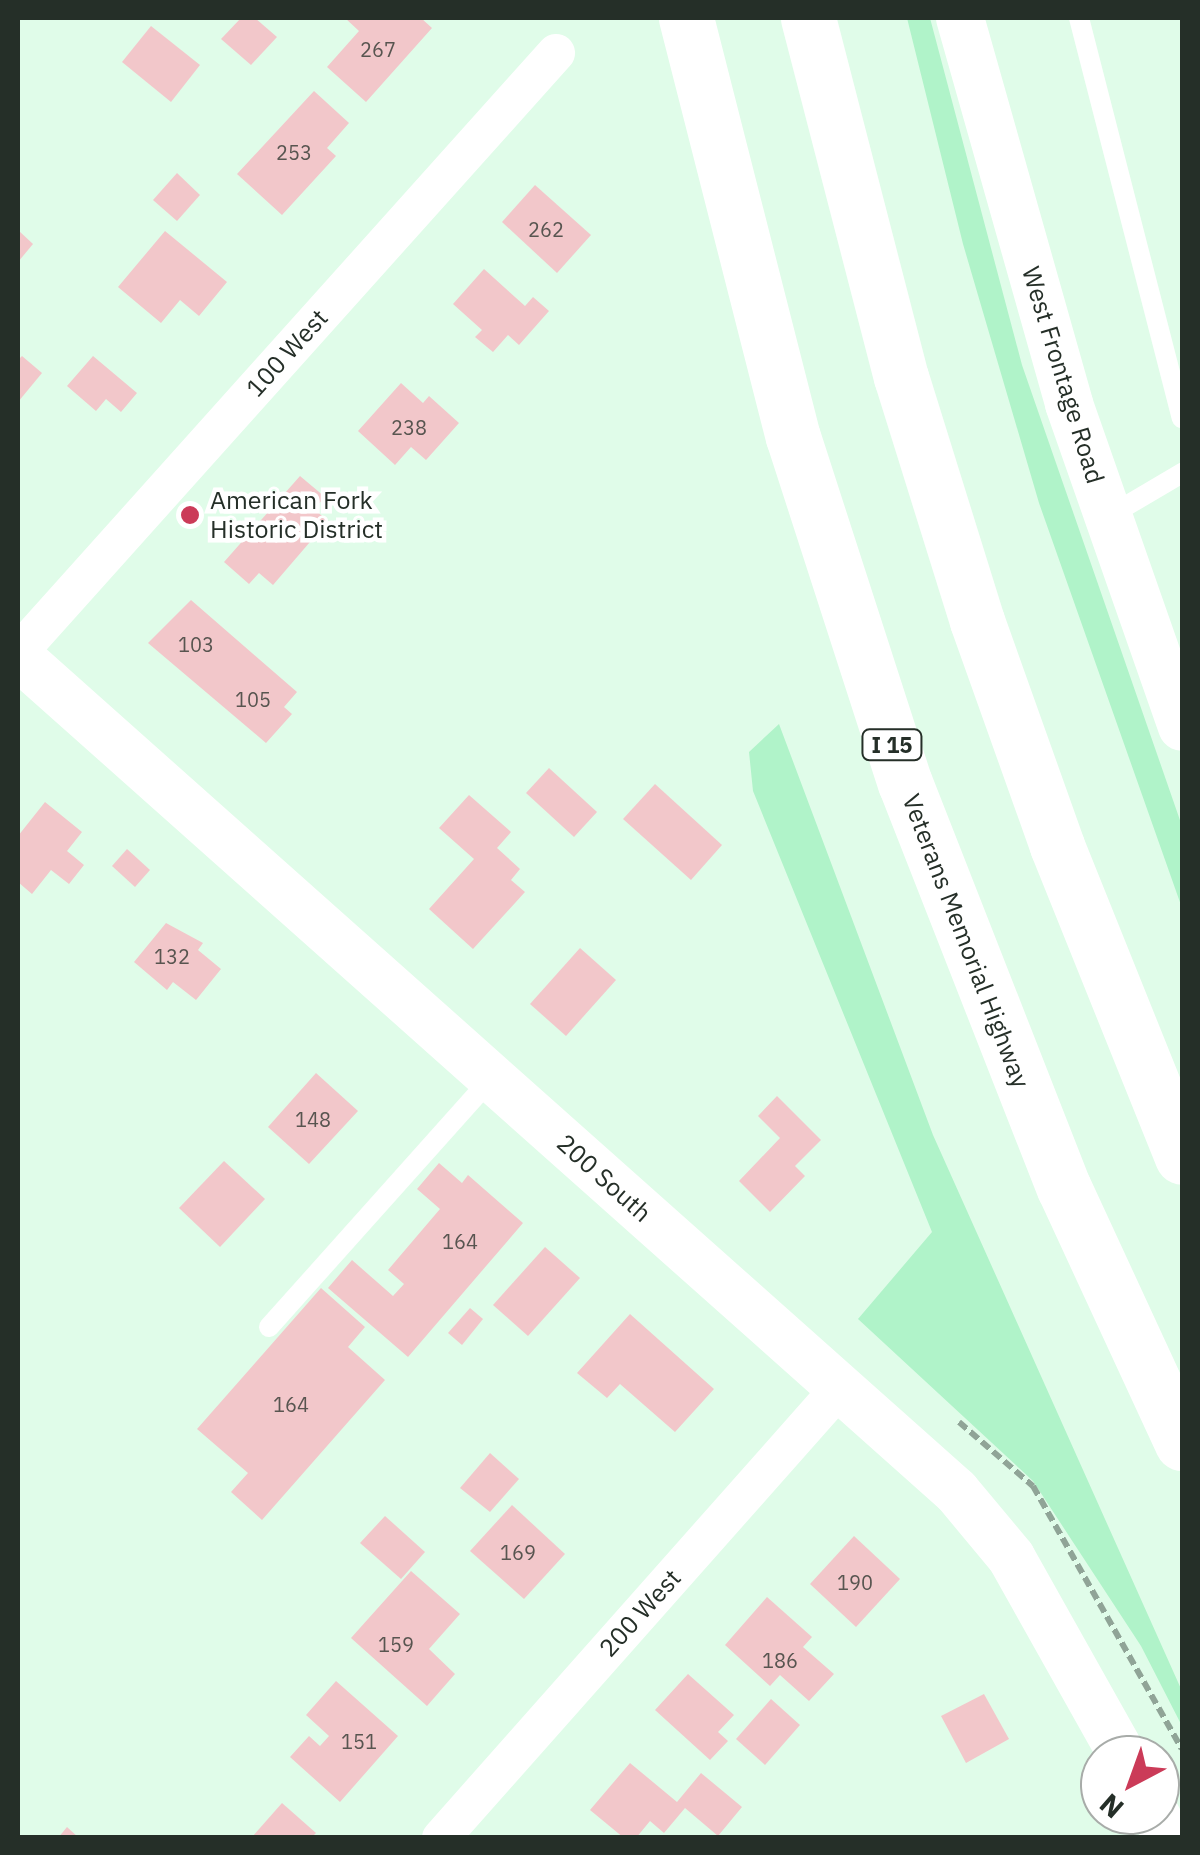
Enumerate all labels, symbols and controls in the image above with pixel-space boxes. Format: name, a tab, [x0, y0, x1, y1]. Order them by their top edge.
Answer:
house number: 267	[360, 37, 396, 61]
house number: 253	[276, 140, 312, 164]
house number: 262	[528, 217, 564, 241]
street label: West Frontage Road	[1016, 263, 1110, 487]
street label: 100 West	[240, 303, 334, 403]
house number: 238	[391, 415, 427, 439]
place label: American Fork Historic District	[210, 486, 383, 545]
marker: American Fork Historic District	[179, 504, 201, 526]
house number: 103	[178, 632, 214, 656]
house number: 105	[235, 687, 271, 711]
road number: I 15	[860, 728, 924, 762]
street label: Veterans Memorial Highway	[896, 790, 1036, 1092]
house number: 132	[154, 944, 190, 968]
house number: 148	[295, 1107, 331, 1131]
street label: 200 South	[551, 1128, 657, 1228]
house number: 164	[442, 1229, 478, 1253]
house number: 164	[273, 1392, 309, 1416]
house number: 169	[500, 1540, 536, 1564]
street label: 200 West	[593, 1563, 687, 1663]
house number: 190	[837, 1570, 873, 1594]
house number: 159	[378, 1632, 414, 1656]
house number: 186	[762, 1648, 798, 1672]
house number: 151	[341, 1729, 377, 1753]
north arrow	[1080, 1735, 1180, 1835]
text: N	[1092, 1786, 1131, 1827]

